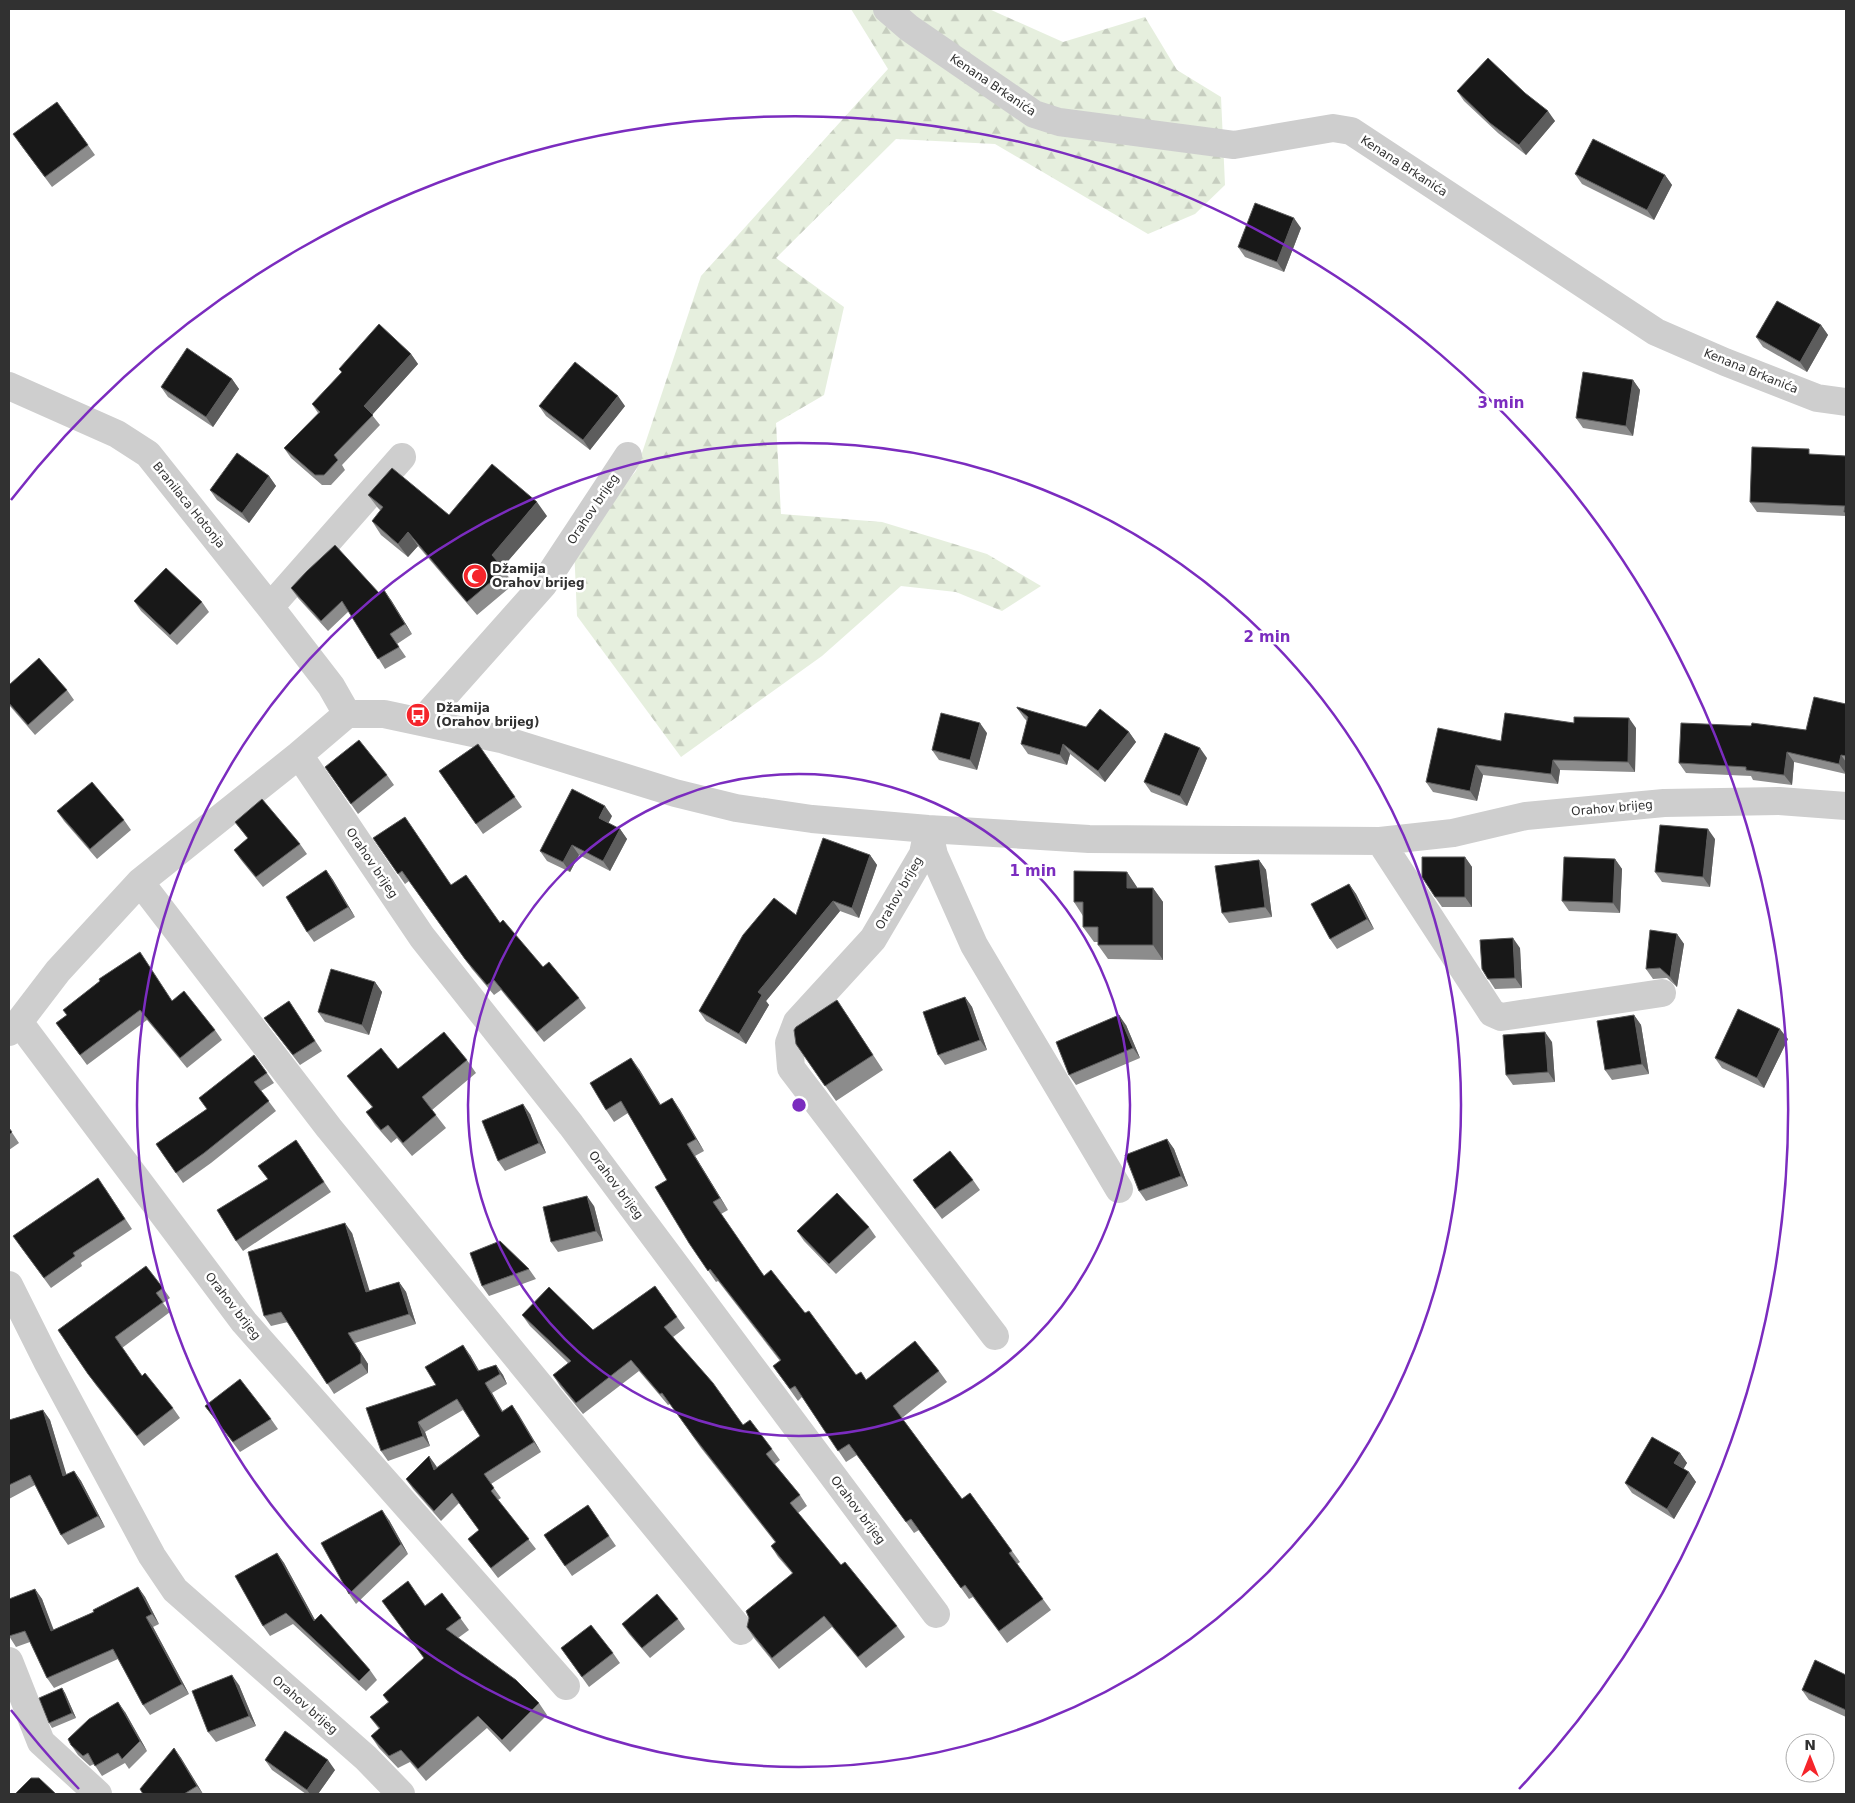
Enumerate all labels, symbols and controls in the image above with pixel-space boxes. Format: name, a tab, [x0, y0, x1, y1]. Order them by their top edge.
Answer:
street label: Kenana Brkanića	[947, 51, 1039, 119]
street label: Kenana Brkanića	[1358, 133, 1450, 199]
street label: Kenana Brkanića	[1702, 346, 1800, 396]
text: 3 min	[1477, 394, 1525, 412]
street label: Branilaca Hotonja	[150, 459, 228, 551]
street label: Orahov brijeg	[564, 471, 622, 547]
place label: Džamija Orahov brijeg	[492, 562, 584, 590]
mosque icon: Džamija Orahov brijeg	[462, 563, 488, 589]
text: 2 min	[1243, 628, 1291, 646]
place label: Džamija (Orahov brijeg)	[436, 701, 539, 729]
bus stop icon: Džamija (Orahov brijeg)	[405, 702, 431, 728]
street label: Orahov brijeg	[1571, 797, 1653, 819]
street label: Orahov brijeg	[343, 825, 401, 901]
street label: Orahov brijeg	[872, 854, 926, 932]
text: 1 min	[1009, 862, 1057, 880]
centre of rings	[790, 1096, 808, 1114]
street label: Orahov brijeg	[586, 1148, 646, 1222]
street label: Orahov brijeg	[202, 1269, 264, 1343]
street label: Orahov brijeg	[828, 1473, 888, 1547]
street label: Orahov brijeg	[270, 1673, 340, 1737]
north arrow	[1785, 1733, 1835, 1783]
text: N	[1804, 1737, 1816, 1753]

